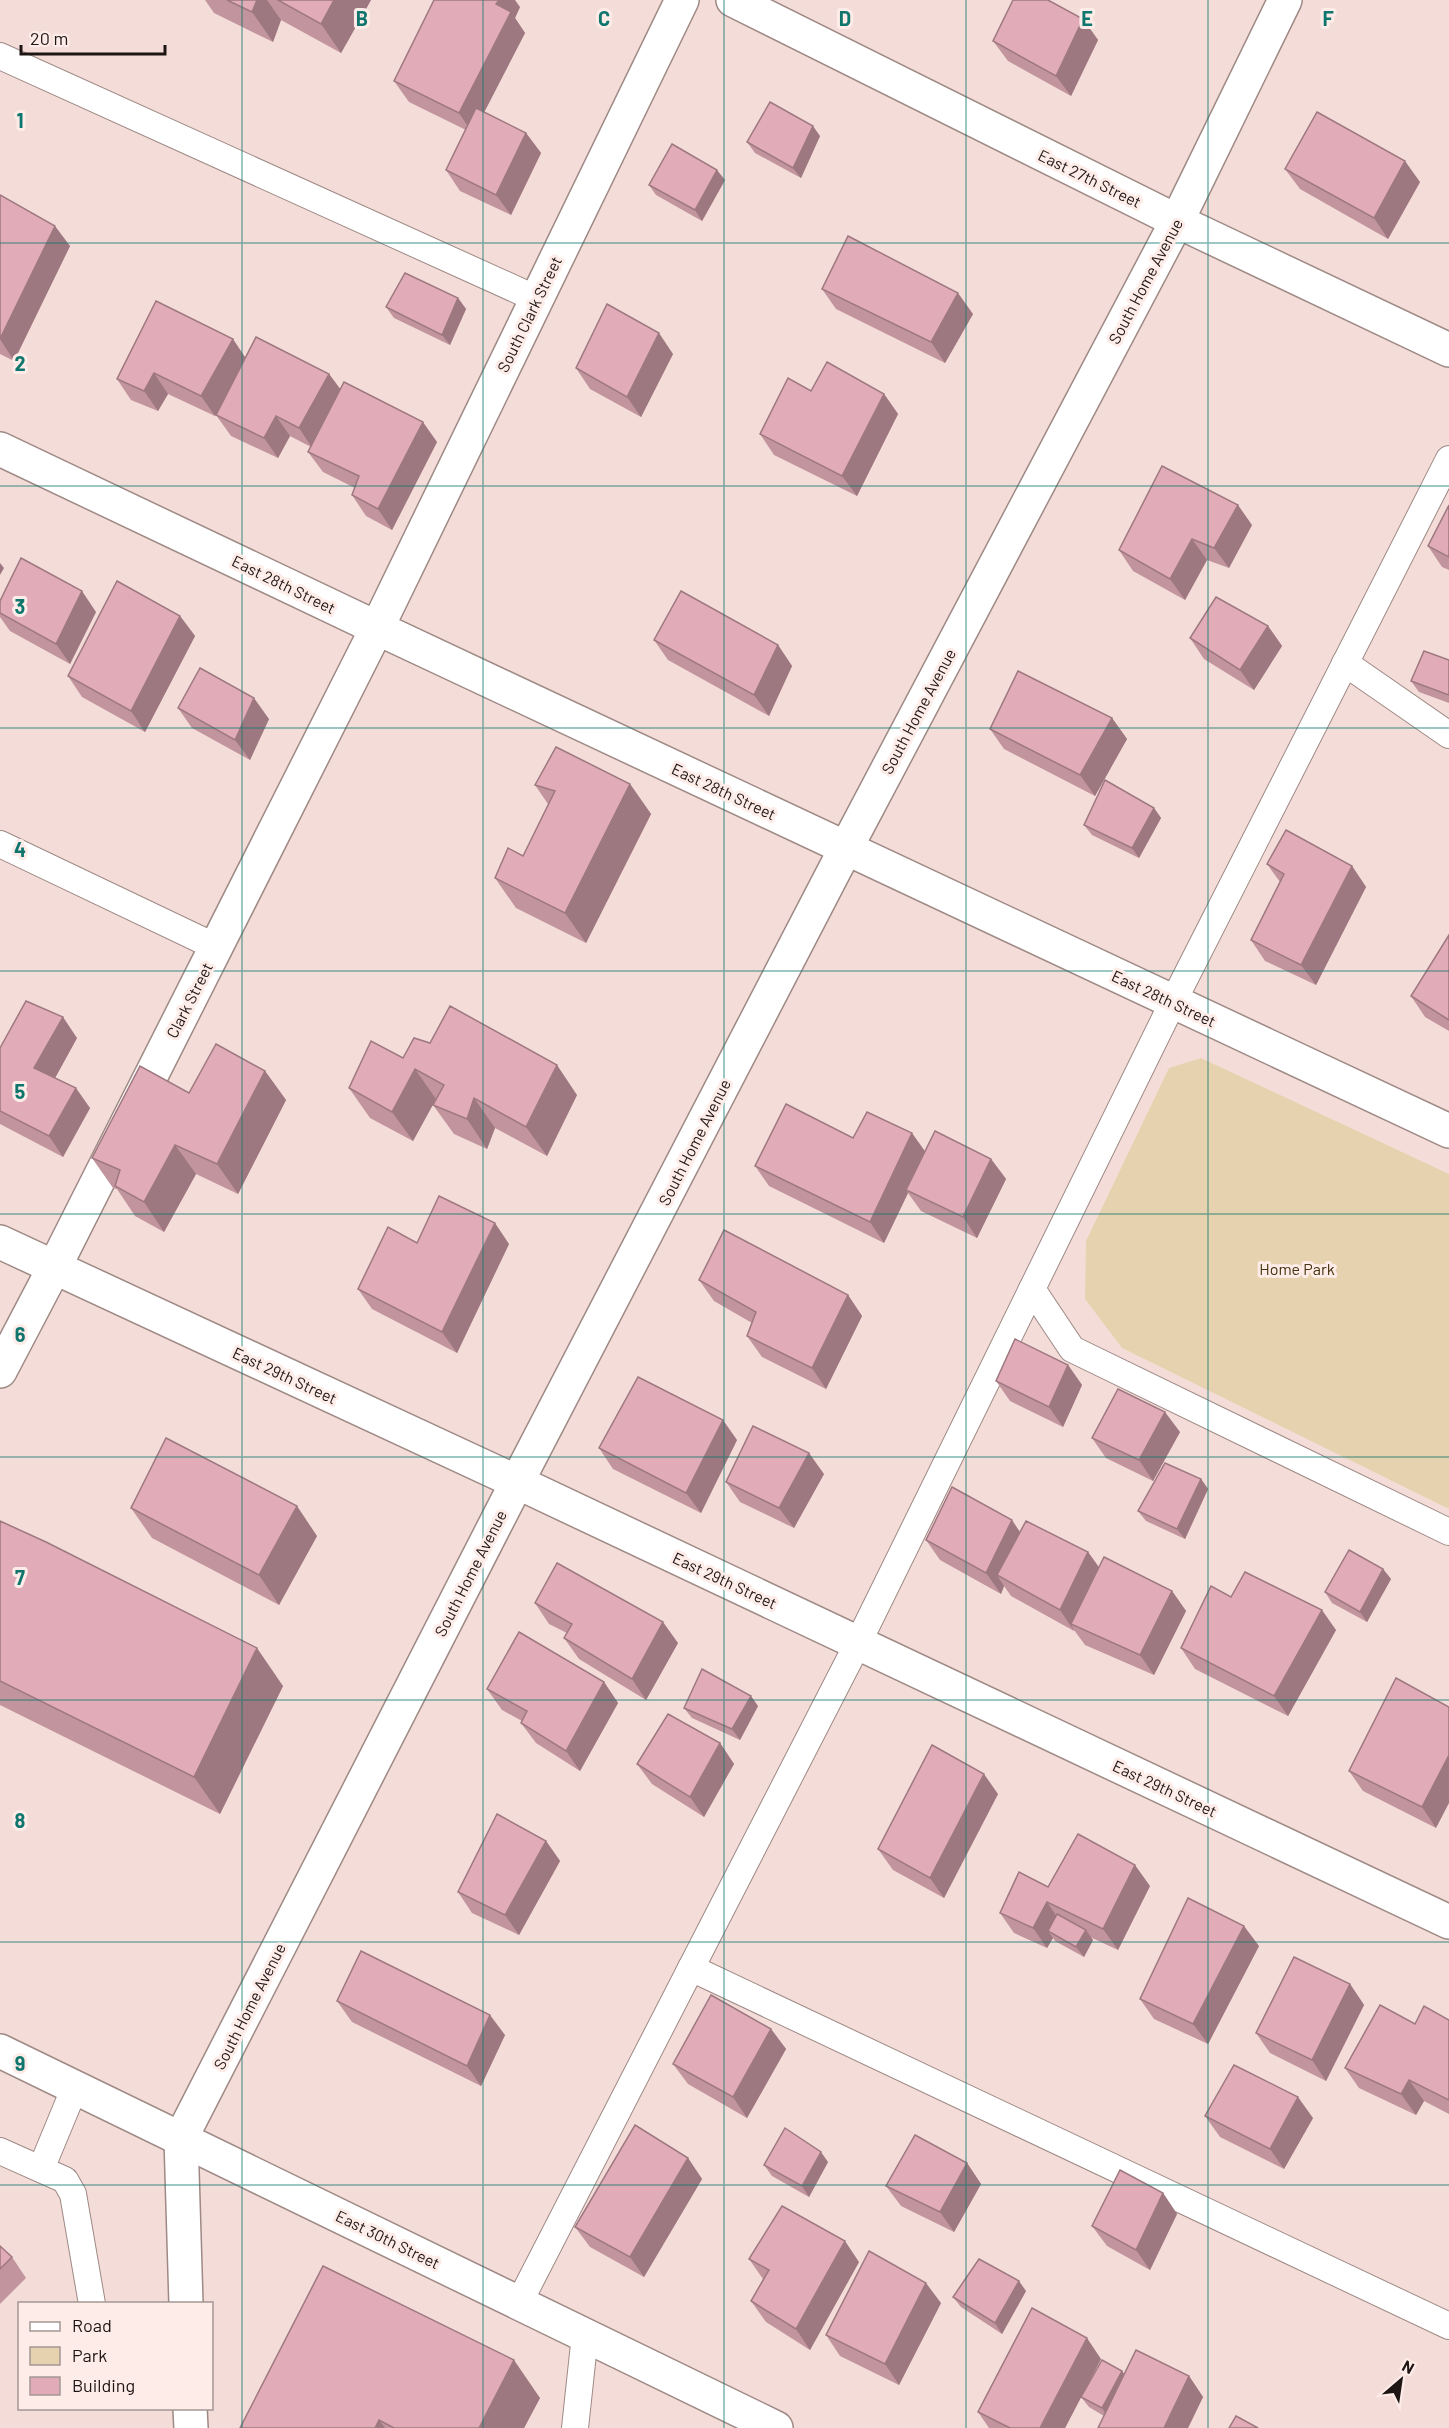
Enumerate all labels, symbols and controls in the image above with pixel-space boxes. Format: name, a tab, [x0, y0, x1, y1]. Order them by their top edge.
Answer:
text: B	[356, 6, 368, 30]
text: C	[598, 6, 610, 30]
text: D	[839, 6, 851, 30]
text: E	[1081, 6, 1093, 30]
text: F	[1322, 6, 1334, 30]
scale bar	[21, 18, 165, 56]
text: 20 m	[30, 27, 68, 49]
text: 1	[16, 108, 24, 132]
street label: East 27th Street	[1035, 145, 1145, 211]
street label: South Home Avenue	[1104, 215, 1186, 347]
street label: South Clark Street	[493, 253, 565, 375]
text: 2	[14, 351, 26, 375]
street label: East 28th Street	[229, 551, 339, 617]
text: 3	[15, 594, 25, 618]
street label: South Home Avenue	[877, 645, 959, 777]
street label: East 28th Street	[669, 759, 779, 823]
text: 4	[14, 837, 26, 861]
street label: Clark Street	[162, 959, 216, 1041]
street label: East 28th Street	[1109, 966, 1219, 1030]
street label: South Home Avenue	[654, 1076, 734, 1208]
text: 5	[15, 1079, 26, 1103]
park label: Home Park	[1259, 1259, 1335, 1278]
text: 6	[15, 1322, 26, 1346]
street label: East 29th Street	[230, 1343, 340, 1407]
street label: South Home Avenue	[430, 1507, 510, 1639]
street label: East 29th Street	[670, 1548, 780, 1612]
text: 7	[15, 1565, 25, 1589]
street label: East 29th Street	[1110, 1756, 1220, 1820]
text: 8	[15, 1808, 26, 1832]
street label: South Home Avenue	[209, 1940, 289, 2072]
text: 9	[15, 2051, 25, 2075]
street label: East 30th Street	[333, 2206, 443, 2272]
legend	[18, 2302, 213, 2410]
text: Road	[72, 2314, 112, 2336]
text: Park	[72, 2344, 107, 2366]
north arrow	[1371, 2350, 1431, 2410]
text: N	[1399, 2356, 1418, 2377]
text: Building	[72, 2374, 135, 2396]

